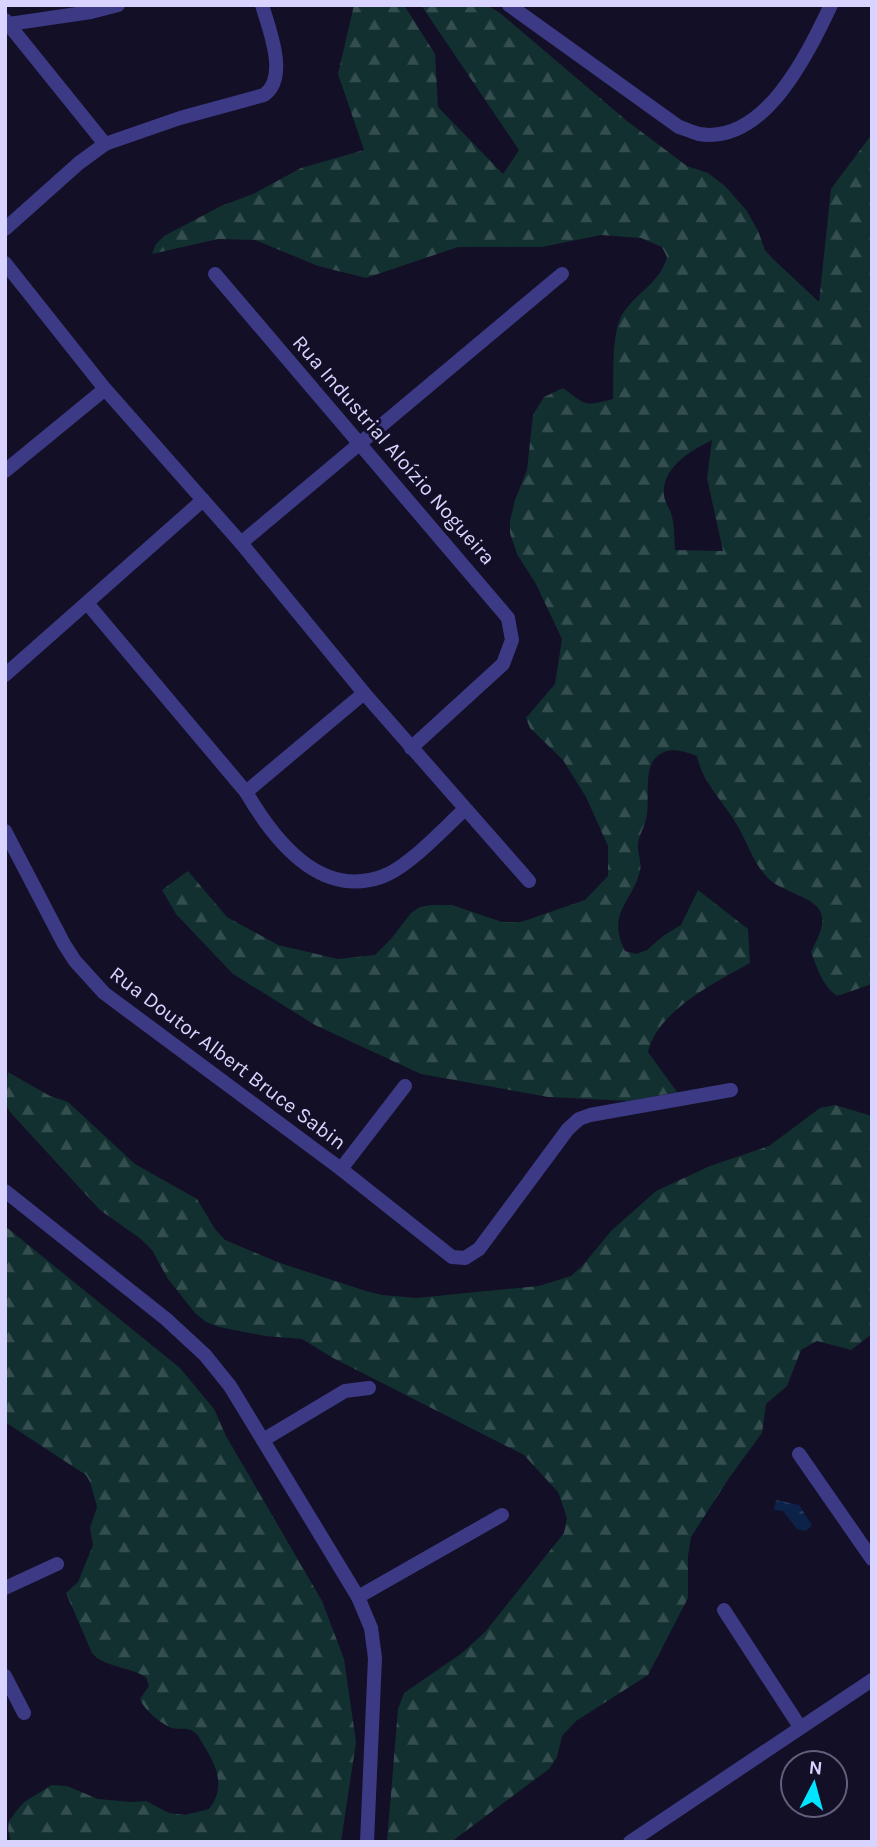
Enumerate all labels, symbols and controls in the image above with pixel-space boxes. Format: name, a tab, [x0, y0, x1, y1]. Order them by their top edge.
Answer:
street label: Rua Industrial Aloízio Nogueira	[288, 330, 500, 570]
street label: Rua Doutor Albert Bruce Sabin	[105, 961, 351, 1155]
north arrow	[779, 1749, 849, 1819]
text: N	[808, 1756, 824, 1780]

